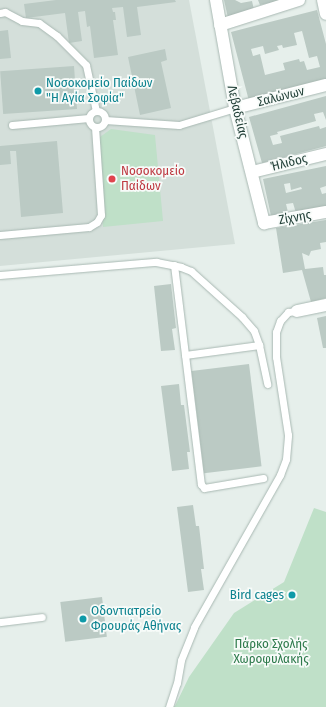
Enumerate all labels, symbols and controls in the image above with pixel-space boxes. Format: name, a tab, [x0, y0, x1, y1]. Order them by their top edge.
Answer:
place label: Νοσοκομείο Παίδων "Η Αγία Σοφία"	[46, 76, 153, 107]
street label: Λεβαδείας	[223, 84, 251, 140]
street label: Σαλώνων	[256, 84, 306, 110]
marker: Νοσοκομείο Παίδων "Η Αγία Σοφία"	[33, 86, 43, 96]
street label: Ήλιδος	[269, 151, 309, 175]
place label: Νοσοκομείο Παίδων	[121, 164, 185, 195]
marker: Νοσοκομείο Παίδων	[106, 173, 118, 185]
street label: Ζίχνης	[277, 207, 313, 229]
place label: Bird cages	[230, 587, 284, 603]
marker: Bird cages	[287, 590, 297, 600]
place label: Οδοντιατρείο Φρουράς Αθήνας	[91, 604, 181, 635]
marker: Οδοντιατρείο Φρουράς Αθήνας	[78, 614, 88, 624]
park label: Πάρκο Σχολής Χωροφυλακής	[233, 637, 309, 668]

